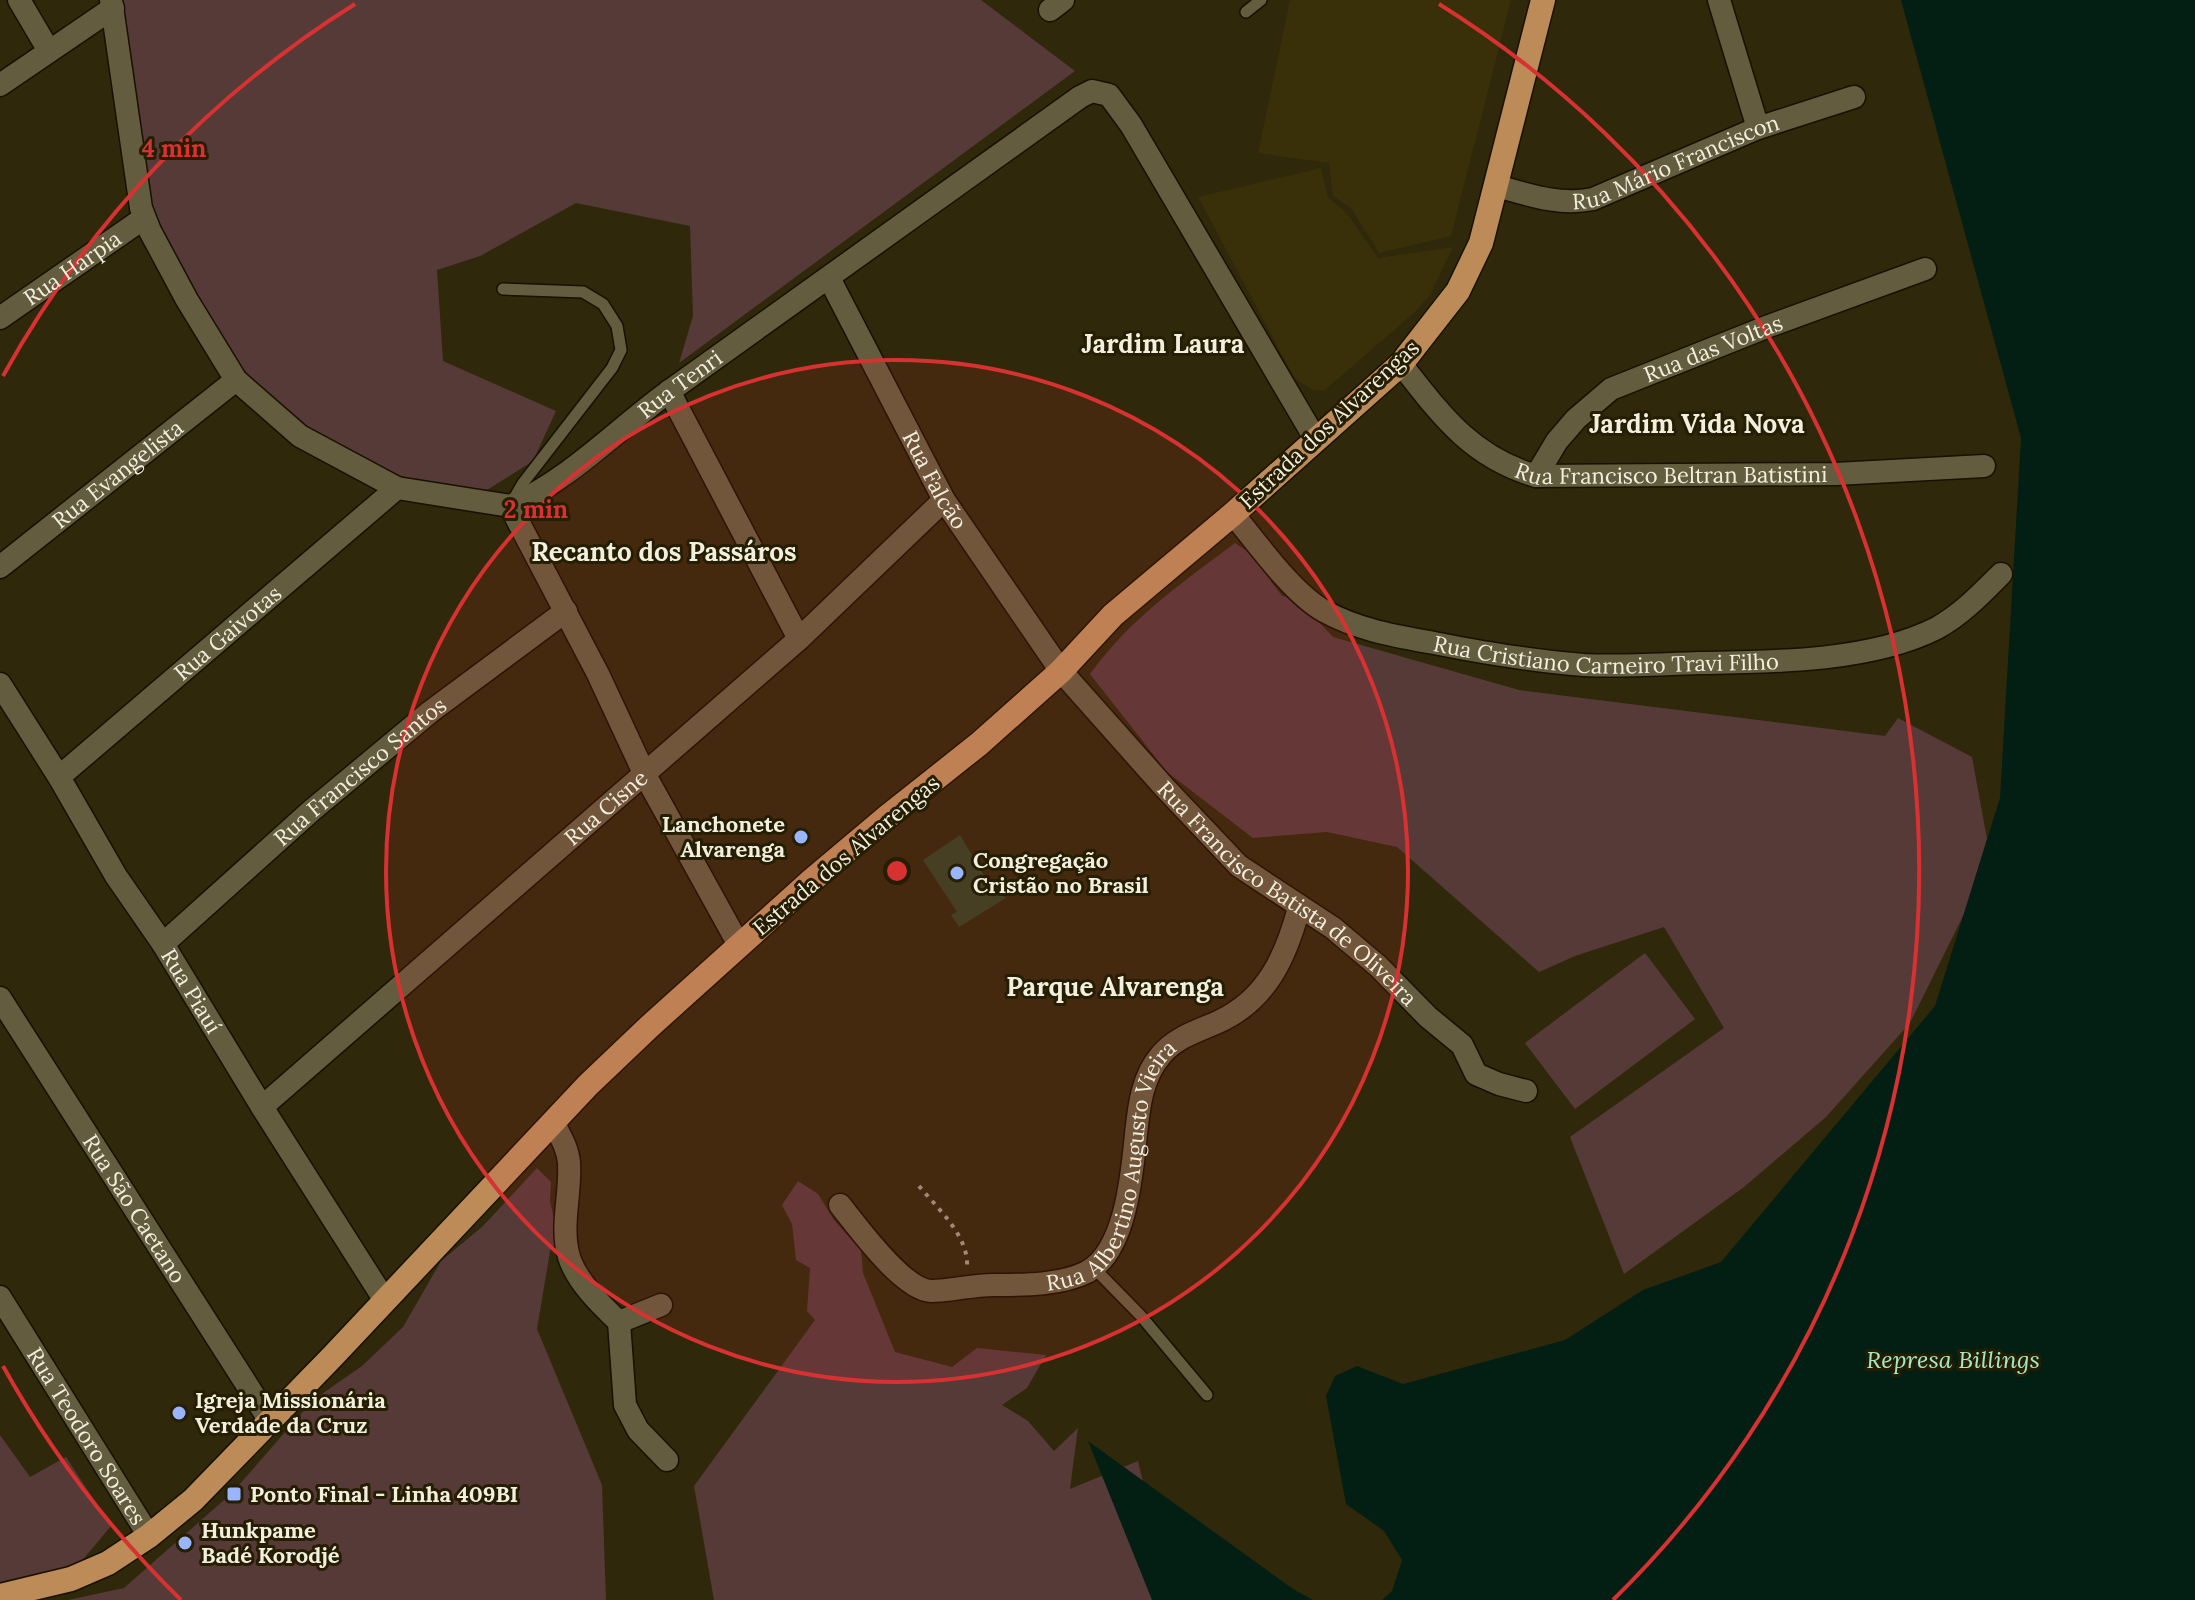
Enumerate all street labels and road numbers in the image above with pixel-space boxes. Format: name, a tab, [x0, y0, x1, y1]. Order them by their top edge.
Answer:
street label: Rua Mário Franciscon	[1571, 108, 1783, 215]
street label: Rua Harpia	[18, 224, 127, 311]
street label: Rua das Voltas	[1640, 308, 1786, 388]
street label: Estrada dos Alvarengas	[1233, 333, 1425, 515]
street label: Rua Tenri	[632, 344, 727, 424]
street label: Rua Evangelista	[46, 413, 189, 534]
street label: Rua Falcão	[896, 426, 974, 535]
street label: Rua Francisco Beltran Batistini	[1511, 456, 1827, 491]
street label: Rua Gaivotas	[168, 579, 287, 686]
street label: Rua Cristiano Carneiro Travi Filho	[1431, 629, 1779, 680]
street label: Rua Francisco Santos	[268, 691, 452, 852]
street label: Rua Cisne	[558, 764, 653, 851]
street label: Estrada dos Alvarengas	[747, 769, 945, 941]
street label: Rua Francisco Batista de Oliveira	[1151, 775, 1423, 1012]
street label: Rua Piauí	[155, 943, 228, 1039]
street label: Rua Albertino Augusto Vieira	[1044, 1034, 1182, 1297]
street label: Rua São Caetano	[77, 1129, 192, 1288]
street label: Rua Teodoro Soares	[21, 1342, 153, 1530]

